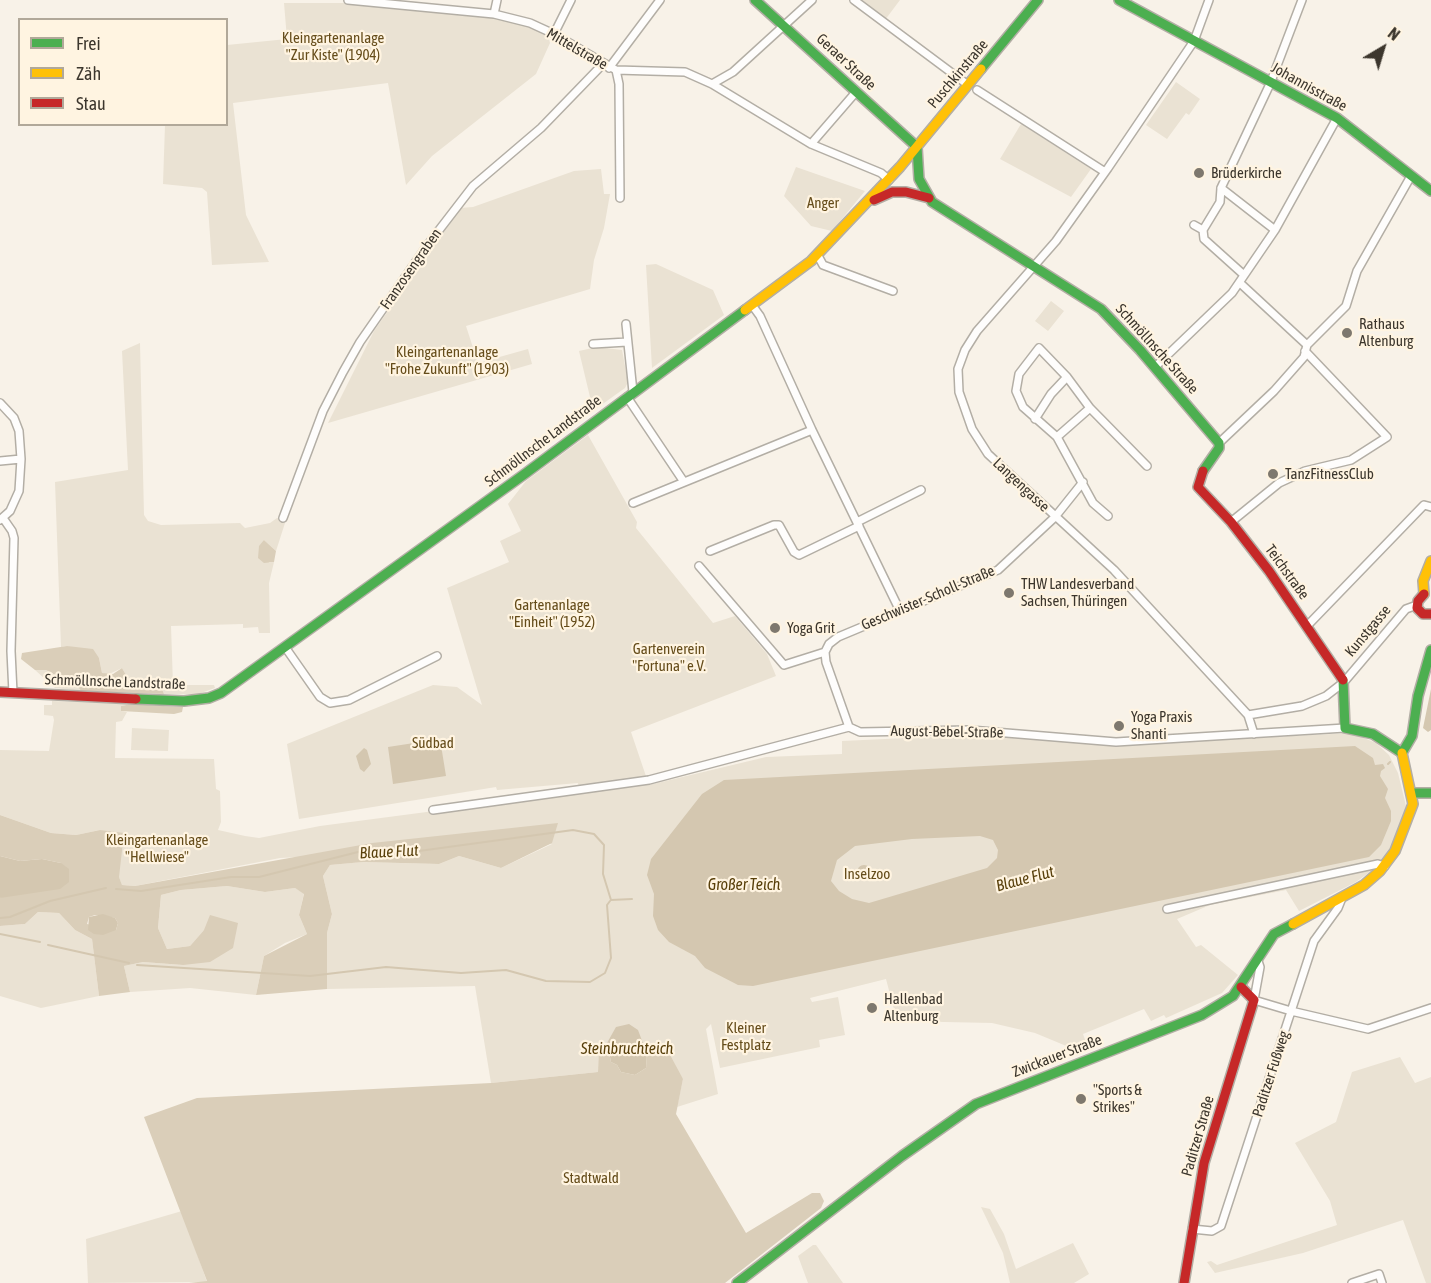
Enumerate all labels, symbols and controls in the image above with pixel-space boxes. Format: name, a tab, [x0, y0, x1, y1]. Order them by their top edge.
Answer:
legend	[18, 18, 228, 126]
north arrow	[1353, 18, 1413, 78]
street label: Mittelstraße	[543, 24, 611, 74]
text: N	[1385, 24, 1403, 44]
park label: Kleingartenanlage "Zur Kiste" (1904)	[282, 29, 384, 64]
street label: Geraer Straße	[813, 30, 879, 94]
text: Frei	[76, 33, 101, 54]
street label: Puschkinstraße	[924, 36, 992, 112]
street label: Johannisstraße	[1268, 59, 1350, 115]
text: Zäh	[76, 63, 101, 84]
text: Stau	[76, 93, 106, 114]
place label: Brüderkirche	[1211, 164, 1282, 182]
marker: Brüderkirche	[1192, 166, 1206, 180]
park label: Anger	[807, 194, 839, 212]
street label: Franzosengraben	[377, 225, 445, 313]
street label: Schmöllnsche Straße	[1112, 300, 1202, 398]
place label: Rathaus Altenburg	[1359, 315, 1413, 350]
marker: Rathaus Altenburg	[1340, 326, 1354, 340]
park label: Kleingartenanlage "Frohe Zukunft" (1903)	[385, 343, 509, 378]
street label: Schmöllnsche Landstraße	[481, 391, 605, 491]
street label: Langengasse	[989, 454, 1053, 516]
place label: TanzFitnessClub	[1285, 465, 1374, 483]
marker: TanzFitnessClub	[1266, 467, 1280, 481]
street label: Teichstraße	[1261, 541, 1313, 603]
street label: Geschwister-Scholl-Straße	[859, 562, 997, 634]
place label: THW Landesverband Sachsen, Thüringen	[1021, 575, 1134, 610]
marker: THW Landesverband Sachsen, Thüringen	[1002, 586, 1016, 600]
park label: Gartenanlage "Einheit" (1952)	[509, 596, 595, 631]
street label: Kunstgasse	[1341, 602, 1395, 660]
place label: Yoga Grit	[787, 619, 835, 637]
marker: Yoga Grit	[768, 621, 782, 635]
park label: Gartenverein "Fortuna" e.V.	[632, 640, 706, 675]
street label: Schmöllnsche Landstraße	[44, 671, 186, 693]
place label: Yoga Praxis Shanti	[1131, 708, 1192, 743]
marker: Yoga Praxis Shanti	[1112, 719, 1126, 733]
street label: August-Bebel-Straße	[890, 722, 1004, 742]
park label: Südbad	[412, 734, 454, 752]
park label: Kleingartenanlage "Hellwiese"	[106, 831, 208, 866]
water label: Blaue Flut	[359, 841, 419, 863]
water label: Blaue Flut	[994, 862, 1056, 896]
park label: Inselzoo	[844, 865, 890, 883]
water label: Großer Teich	[708, 875, 780, 895]
place label: Hallenbad Altenburg	[884, 990, 943, 1025]
marker: Hallenbad Altenburg	[865, 1001, 879, 1015]
park label: Kleiner Festplatz	[721, 1019, 771, 1054]
street label: Paditzer Fußweg	[1249, 1029, 1293, 1119]
street label: Zwickauer Straße	[1010, 1031, 1104, 1081]
water label: Steinbruchteich	[581, 1039, 673, 1059]
place label: "Sports & Strikes"	[1093, 1081, 1142, 1116]
marker: "Sports & Strikes"	[1074, 1092, 1088, 1106]
street label: Paditzer Straße	[1178, 1094, 1218, 1178]
park label: Stadtwald	[563, 1169, 619, 1187]

